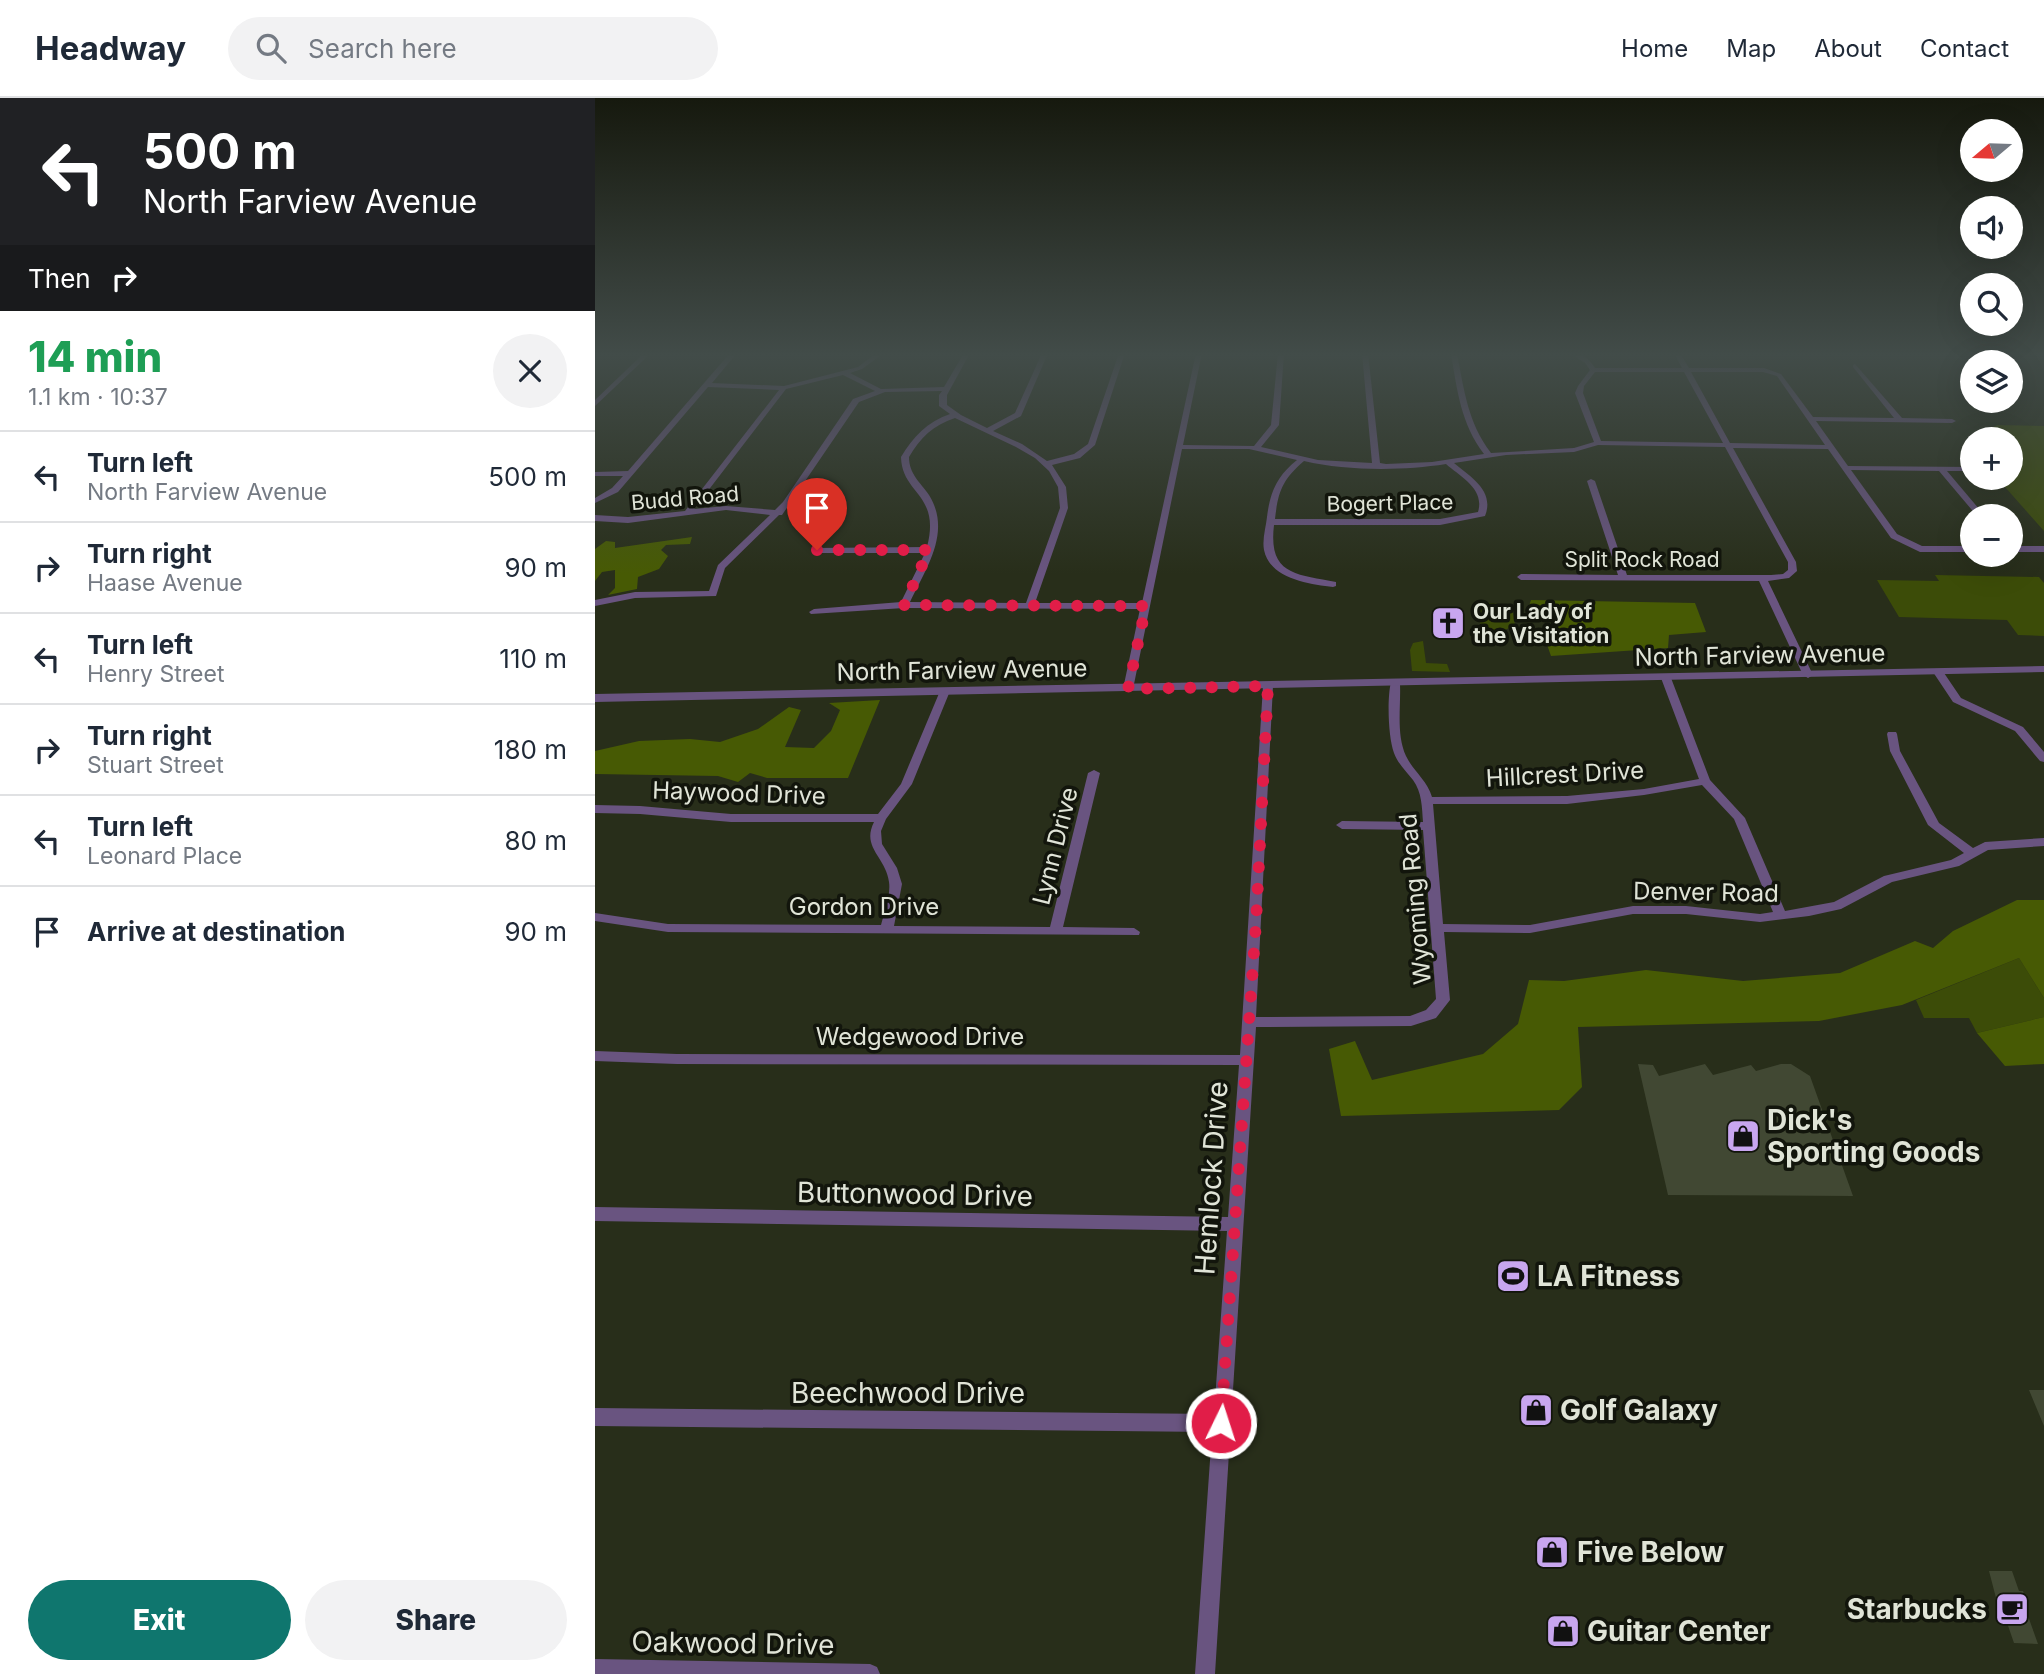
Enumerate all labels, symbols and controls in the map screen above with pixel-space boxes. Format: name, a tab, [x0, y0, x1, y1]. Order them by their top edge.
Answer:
search box	[228, 17, 718, 80]
text: Headway	[35, 28, 186, 68]
icon: search	[252, 29, 290, 67]
text: Search here	[308, 33, 457, 64]
text: Home	[1621, 34, 1688, 63]
text: Map	[1726, 34, 1776, 63]
text: About	[1814, 34, 1882, 63]
text: Contact	[1920, 34, 2009, 63]
north arrow	[1960, 119, 2023, 182]
map controls	[1960, 119, 2023, 567]
text: 500 m	[143, 122, 297, 181]
icon: left	[28, 126, 119, 217]
text: North Farview Avenue	[143, 182, 477, 221]
button: sound	[1960, 196, 2023, 259]
icon: right	[105, 259, 143, 297]
text: Then	[28, 263, 91, 294]
button: search	[1960, 273, 2023, 336]
text: 14 min	[28, 331, 162, 382]
button: close	[493, 334, 567, 408]
button: layers	[1960, 350, 2023, 413]
text: 1.1 km · 10:37	[28, 383, 168, 411]
button: +	[1960, 427, 2023, 490]
text: Turn left	[87, 447, 193, 478]
icon: left	[28, 458, 66, 496]
text: 500 m	[488, 461, 567, 492]
text: North Farview Avenue	[87, 478, 327, 506]
pin	[787, 478, 847, 550]
street label: Budd Road	[630, 481, 740, 515]
icon: arrive	[798, 489, 836, 527]
street label: Bogert Place	[1326, 489, 1454, 517]
button: −	[1960, 504, 2023, 567]
text: Turn right	[87, 538, 212, 569]
street label: Split Rock Road	[1564, 547, 1720, 572]
icon: right	[28, 549, 66, 587]
text: 90 m	[504, 552, 567, 583]
text: Haase Avenue	[87, 569, 243, 597]
place label: Our Lady of the Visitation	[1473, 599, 1609, 648]
church icon: Our Lady of the Visitation	[1429, 604, 1467, 642]
text: Turn left	[87, 629, 193, 660]
street label: North Farview Avenue	[1634, 638, 1886, 672]
icon: left	[28, 640, 66, 678]
text: 110 m	[499, 643, 567, 674]
street label: North Farview Avenue	[836, 653, 1088, 687]
text: Henry Street	[87, 660, 224, 688]
text: Turn right	[87, 720, 212, 751]
icon: right	[28, 731, 66, 769]
text: 180 m	[494, 734, 567, 765]
text: Stuart Street	[87, 751, 224, 779]
street label: Hillcrest Drive	[1485, 755, 1645, 793]
street label: Haywood Drive	[652, 775, 826, 811]
street label: Lynn Drive	[1026, 784, 1084, 908]
text: Turn left	[87, 811, 193, 842]
street label: Wyoming Road	[1393, 812, 1437, 986]
icon: left	[28, 822, 66, 860]
text: 80 m	[504, 825, 567, 856]
text: Leonard Place	[87, 842, 242, 870]
street label: Denver Road	[1633, 876, 1779, 908]
street label: Gordon Drive	[789, 892, 939, 921]
icon: arrive	[28, 913, 66, 951]
text: Arrive at destination	[87, 916, 346, 947]
text: 90 m	[504, 916, 567, 947]
street label: Wedgewood Drive	[816, 1022, 1024, 1051]
street label: Hemlock Drive	[1187, 1080, 1235, 1276]
place label: Dick's Sporting Goods	[1767, 1103, 1980, 1169]
shop icon: Dick's Sporting Goods	[1724, 1117, 1762, 1155]
street label: Buttonwood Drive	[797, 1175, 1033, 1213]
sports icon: LA Fitness	[1494, 1257, 1532, 1295]
place label: LA Fitness	[1537, 1259, 1680, 1293]
street label: Beechwood Drive	[791, 1376, 1025, 1410]
position arrow	[1184, 1386, 1258, 1460]
shop icon: Golf Galaxy	[1517, 1391, 1555, 1429]
place label: Golf Galaxy	[1560, 1393, 1718, 1427]
shop icon: Five Below	[1533, 1533, 1571, 1571]
place label: Five Below	[1577, 1535, 1724, 1569]
button: Exit	[28, 1580, 291, 1660]
button: Share	[305, 1580, 567, 1660]
cafe icon: Starbucks	[1993, 1590, 2031, 1628]
place label: Starbucks	[1847, 1592, 1987, 1626]
shop icon: Guitar Center	[1544, 1612, 1582, 1650]
place label: Guitar Center	[1587, 1614, 1771, 1648]
street label: Oakwood Drive	[631, 1624, 835, 1662]

